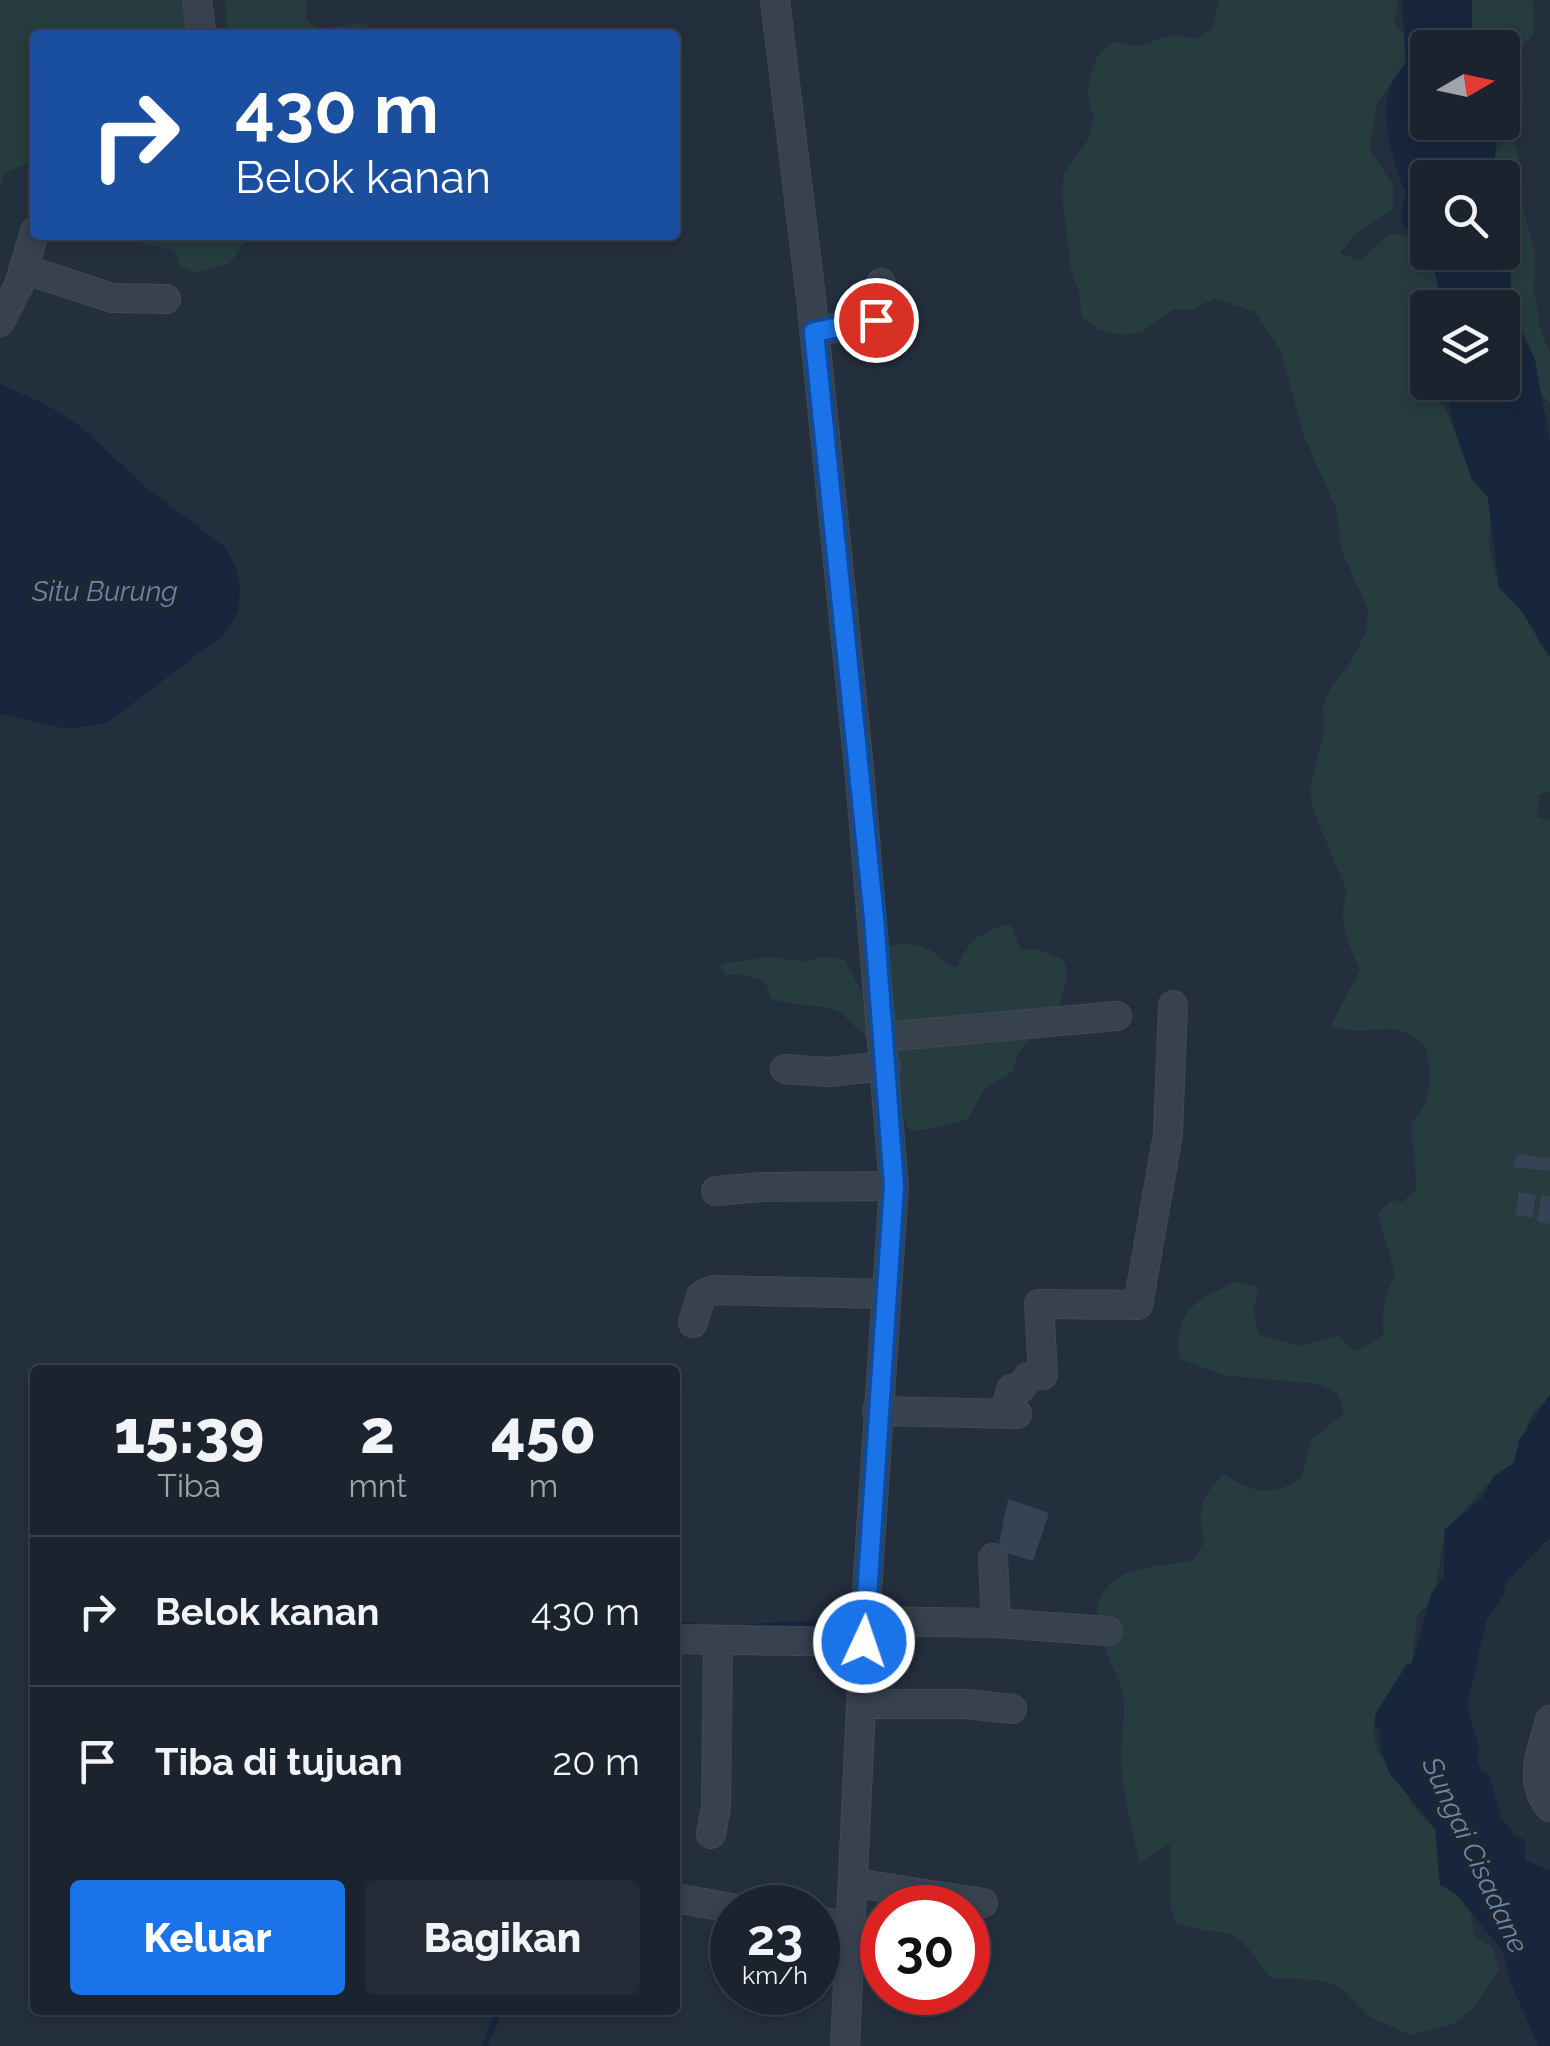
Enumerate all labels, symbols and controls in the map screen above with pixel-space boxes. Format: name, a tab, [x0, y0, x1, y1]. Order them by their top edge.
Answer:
north arrow	[1410, 30, 1520, 140]
map controls	[1410, 30, 1520, 400]
text: 430 m	[235, 67, 439, 149]
icon: right	[70, 70, 200, 200]
text: Belok kanan	[235, 151, 491, 204]
button: search	[1410, 160, 1520, 270]
pin	[834, 278, 919, 363]
button: layers	[1410, 290, 1520, 400]
icon: arrive	[849, 293, 904, 348]
water label: Situ Burung	[31, 575, 178, 608]
text: 15:39	[114, 1397, 264, 1467]
text: 2	[360, 1397, 395, 1467]
text: 450	[491, 1397, 596, 1467]
text: Tiba	[157, 1467, 221, 1504]
text: mnt	[348, 1467, 407, 1504]
text: m	[529, 1467, 558, 1504]
icon: right	[70, 1584, 125, 1639]
text: Belok kanan	[155, 1589, 380, 1634]
text: 430 m	[531, 1589, 640, 1634]
position arrow	[812, 1590, 916, 1694]
icon: arrive	[70, 1734, 125, 1789]
text: Tiba di tujuan	[155, 1739, 403, 1784]
text: 20 m	[552, 1739, 640, 1784]
water label: Sungai Cisadane	[1415, 1751, 1535, 1958]
button: Keluar	[70, 1880, 345, 1995]
button: Bagikan	[365, 1880, 640, 1995]
speed limit sign: 30	[860, 1885, 990, 2015]
text: 23	[747, 1908, 803, 1967]
text: km/h	[742, 1960, 808, 1990]

